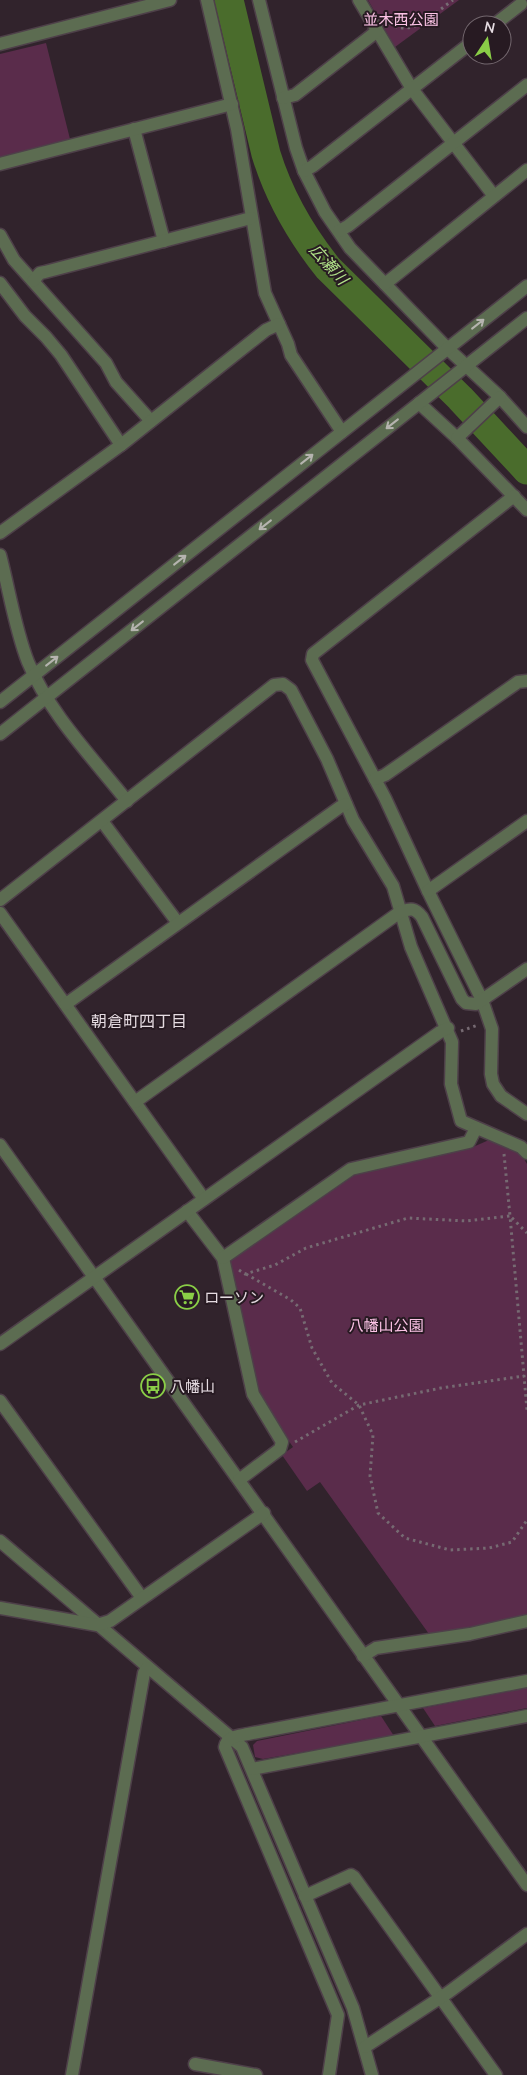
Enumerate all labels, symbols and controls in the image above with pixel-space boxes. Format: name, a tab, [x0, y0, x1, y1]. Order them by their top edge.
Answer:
park label: 並木西公園	[363, 10, 439, 29]
north arrow	[462, 15, 512, 65]
text: N	[483, 17, 497, 37]
water label: 広瀬川	[306, 239, 354, 290]
one-way arrow	[471, 319, 484, 330]
one-way arrow	[386, 418, 399, 429]
one-way arrow	[300, 454, 313, 465]
one-way arrow	[259, 519, 272, 530]
one-way arrow	[173, 555, 187, 565]
one-way arrow	[131, 620, 144, 631]
one-way arrow	[45, 655, 58, 666]
district label: 朝倉町四丁目	[91, 1011, 187, 1031]
supermarket icon: ローソン	[174, 1284, 200, 1310]
place label: ローソン	[204, 1288, 264, 1307]
park label: 八幡山公園	[348, 1316, 424, 1335]
bus stop icon: 八幡山	[140, 1373, 166, 1399]
place label: 八幡山	[170, 1377, 215, 1396]

